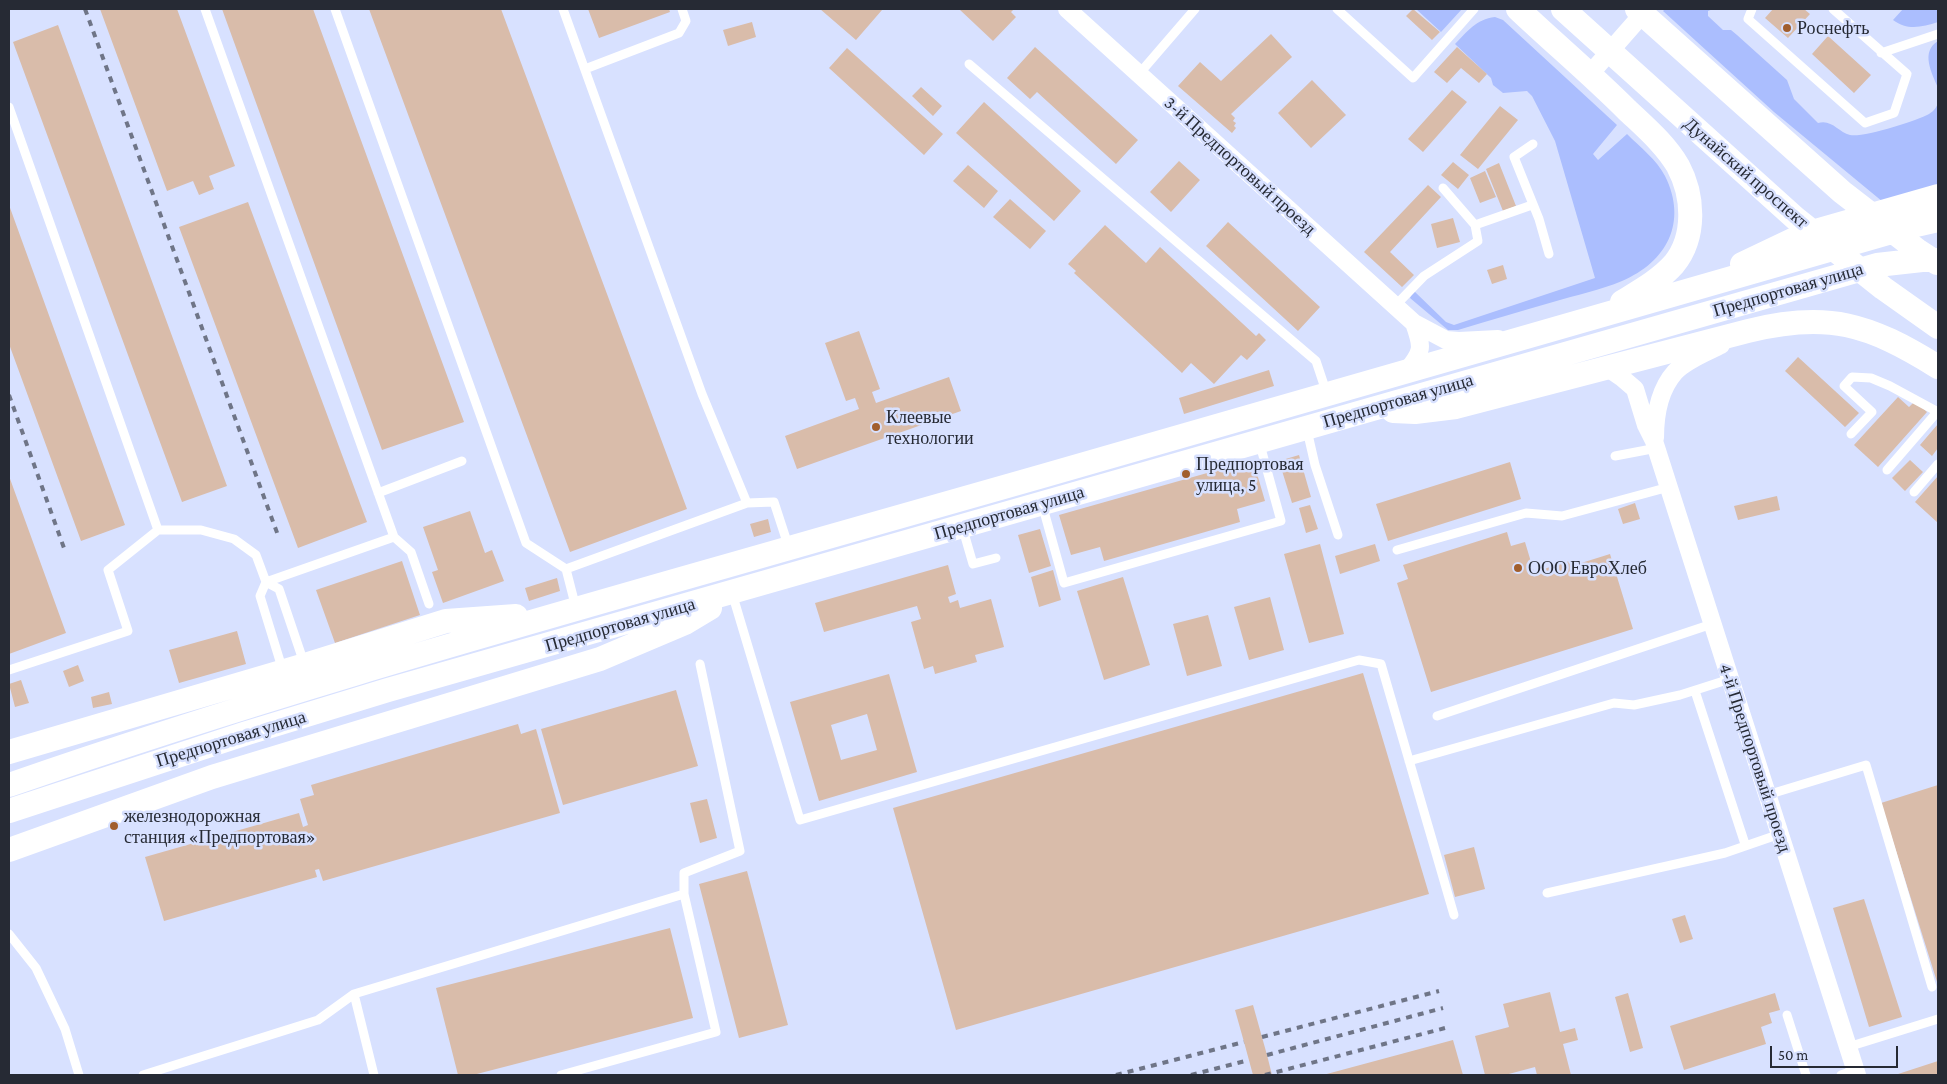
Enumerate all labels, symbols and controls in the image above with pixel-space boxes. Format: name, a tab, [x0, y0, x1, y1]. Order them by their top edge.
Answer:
place label: Роснефть	[1797, 17, 1870, 39]
marker: Роснефть	[1781, 22, 1793, 34]
street label: 3-й Предпортовый проезд	[1160, 92, 1320, 240]
street label: Дунайский проспект	[1679, 113, 1813, 233]
street label: Предпортовая улица	[1710, 258, 1866, 322]
street label: Предпортовая улица	[1320, 369, 1476, 433]
place label: Клеевые технологии	[886, 406, 974, 448]
marker: Клеевые технологии	[870, 421, 882, 433]
place label: Предпортовая улица, 5	[1196, 453, 1303, 496]
marker: Предпортовая улица, 5	[1180, 468, 1192, 480]
street label: Предпортовая улица	[931, 481, 1087, 545]
place label: ООО ЕвроХлеб	[1528, 557, 1647, 579]
marker: ООО ЕвроХлеб	[1512, 562, 1524, 574]
street label: Предпортовая улица	[542, 593, 698, 657]
street label: 4-й Предпортовый проезд	[1714, 661, 1796, 855]
street label: Предпортовая улица	[154, 706, 308, 772]
place label: железнодорожная станция «Предпортовая»	[124, 805, 316, 848]
marker: железнодорожная станция «Предпортовая»	[108, 820, 120, 832]
scale bar	[1772, 1036, 1900, 1068]
text: 50 m	[1778, 1047, 1808, 1063]

